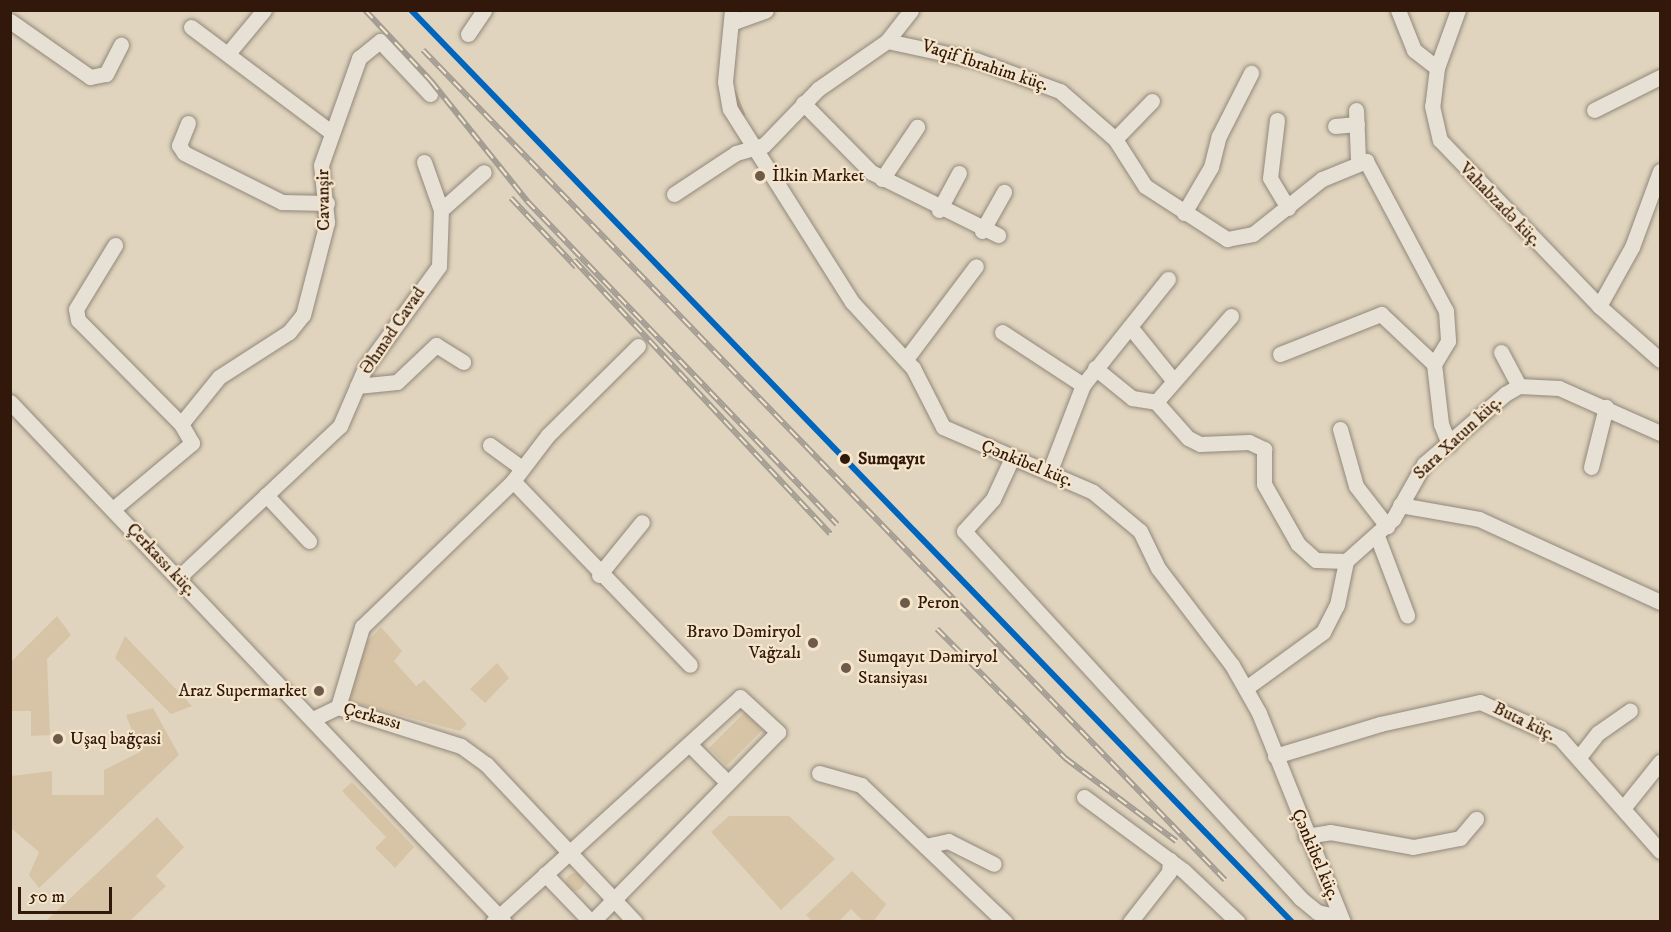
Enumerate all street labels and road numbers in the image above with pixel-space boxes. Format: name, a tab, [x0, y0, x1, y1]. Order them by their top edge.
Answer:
street label: Vaqif İbrahim küç.	[919, 35, 1051, 97]
street label: Vahabzadə küç.	[1454, 158, 1546, 252]
street label: Cavanşir	[313, 169, 335, 231]
street label: Əhməd Cavad	[356, 283, 430, 379]
street label: Sara Xatun küç.	[1409, 391, 1507, 485]
street label: Çənkibel küç.	[978, 436, 1076, 492]
street label: Çerkassı küç.	[122, 519, 200, 601]
street label: Buta küç.	[1489, 698, 1559, 746]
street label: Çerkassı	[341, 699, 403, 735]
street label: Çənkibel küç.	[1286, 806, 1344, 904]

